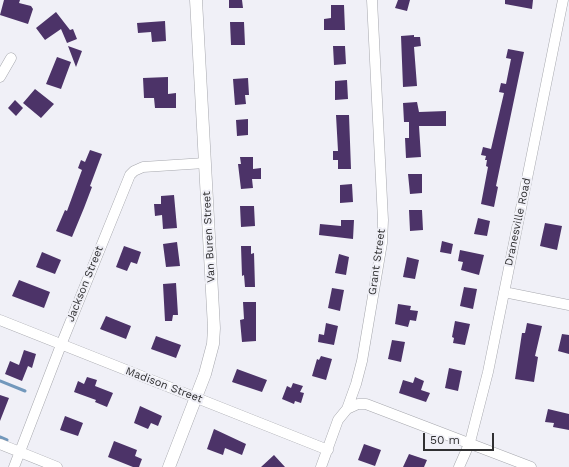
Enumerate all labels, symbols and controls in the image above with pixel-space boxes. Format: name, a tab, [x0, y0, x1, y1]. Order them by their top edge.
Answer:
street label: Dranesville Road	[502, 177, 534, 267]
street label: Van Buren Street	[200, 191, 218, 283]
street label: Grant Street	[366, 228, 388, 296]
street label: Jackson Street	[64, 244, 106, 324]
street label: Madison Street	[124, 364, 204, 406]
scale bar	[425, 425, 496, 451]
text: 50 m	[430, 433, 460, 447]

